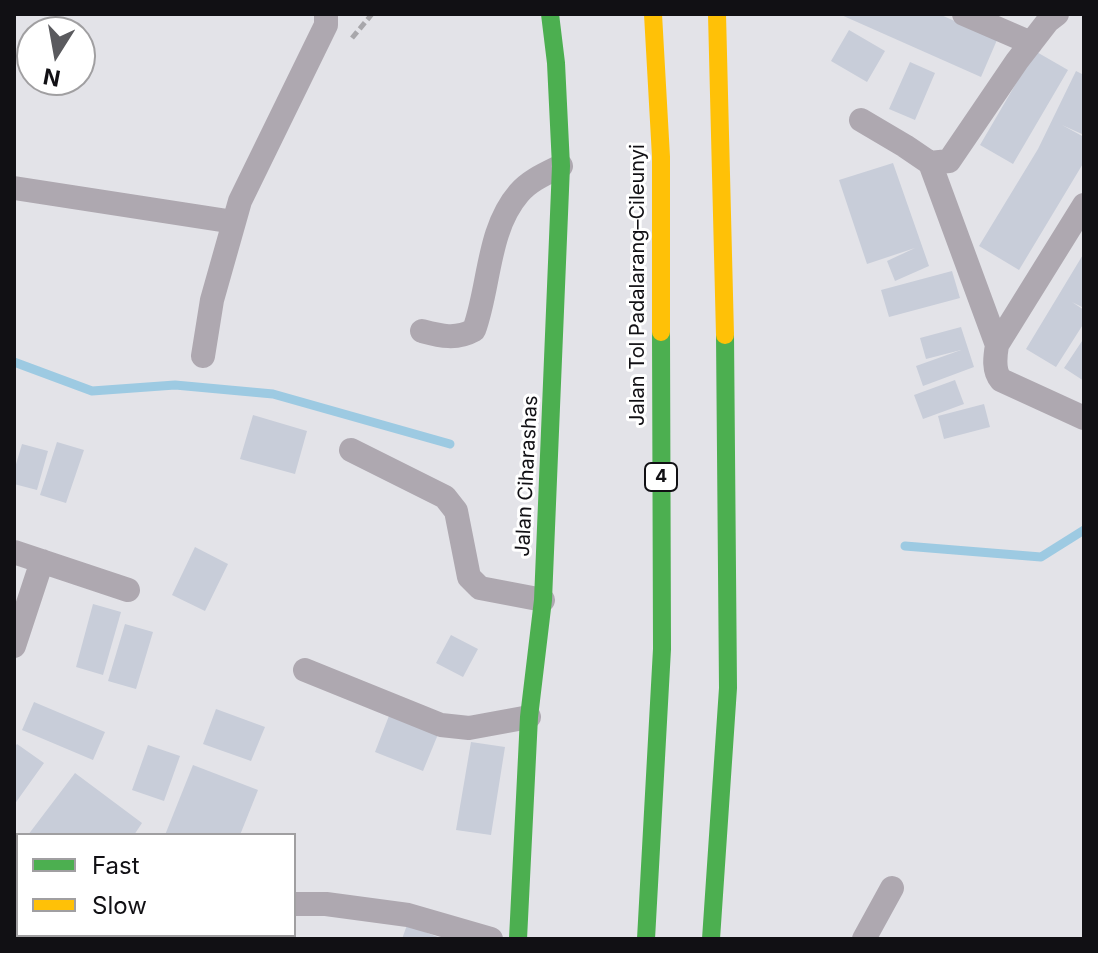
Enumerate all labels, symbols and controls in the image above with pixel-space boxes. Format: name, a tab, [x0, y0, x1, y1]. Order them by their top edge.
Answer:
north arrow	[16, 16, 96, 96]
text: N	[41, 63, 63, 92]
street label: Jalan Tol Padalarang–Cileunyi	[626, 144, 650, 426]
street label: Jalan Ciharashas	[511, 395, 543, 557]
road number: 4	[645, 463, 677, 491]
legend	[16, 833, 296, 937]
text: Fast	[92, 851, 140, 880]
text: Slow	[92, 891, 147, 920]

